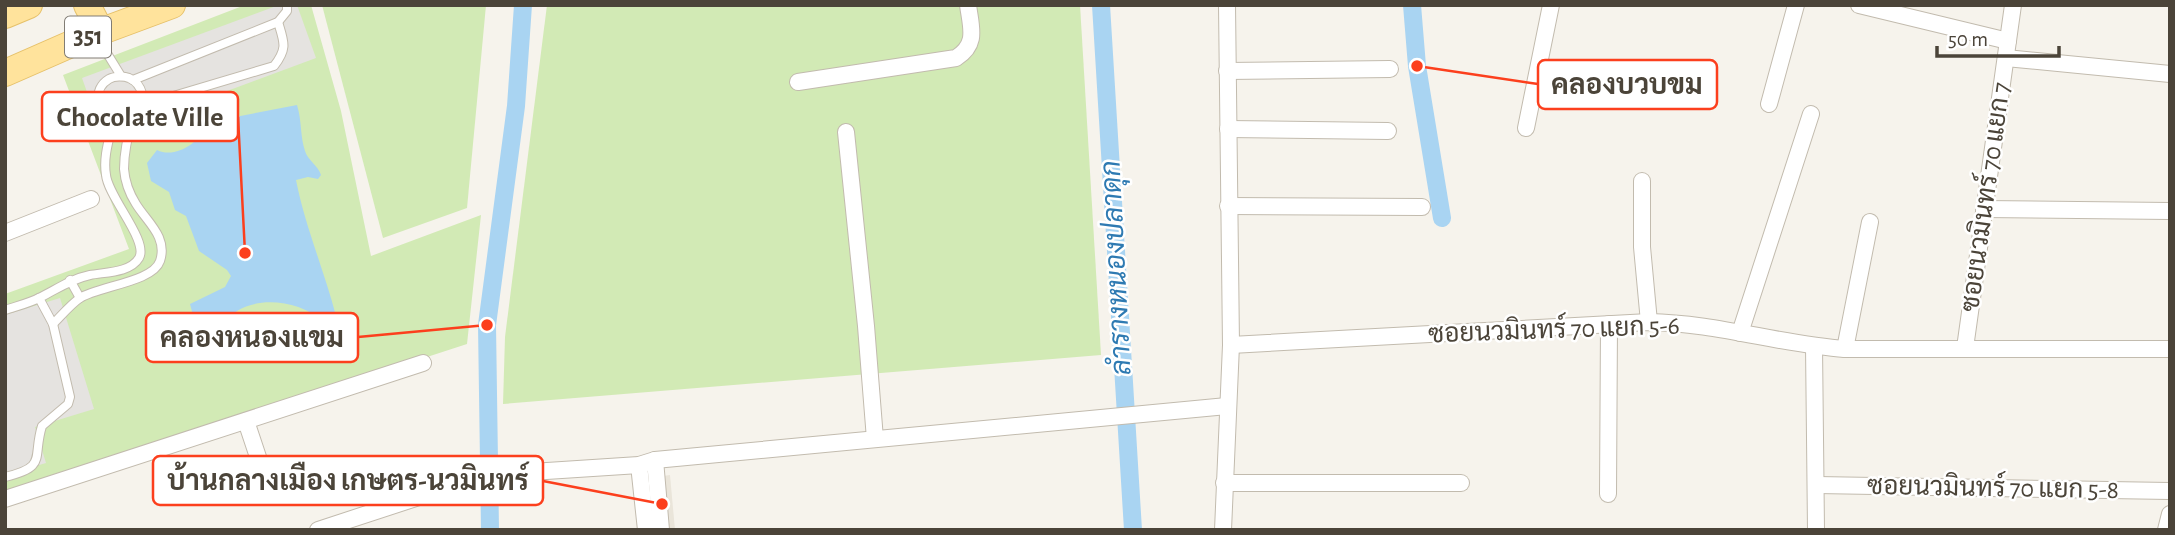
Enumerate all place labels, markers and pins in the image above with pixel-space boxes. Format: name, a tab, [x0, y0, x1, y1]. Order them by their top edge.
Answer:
callout: คลองบวบขม	[1538, 60, 1717, 109]
callout: Chocolate Ville	[42, 92, 238, 141]
callout: คลองหนองแขม	[146, 313, 358, 362]
callout: บ้านกลางเมือง เกษตร-นวมินทร์	[153, 456, 543, 505]

